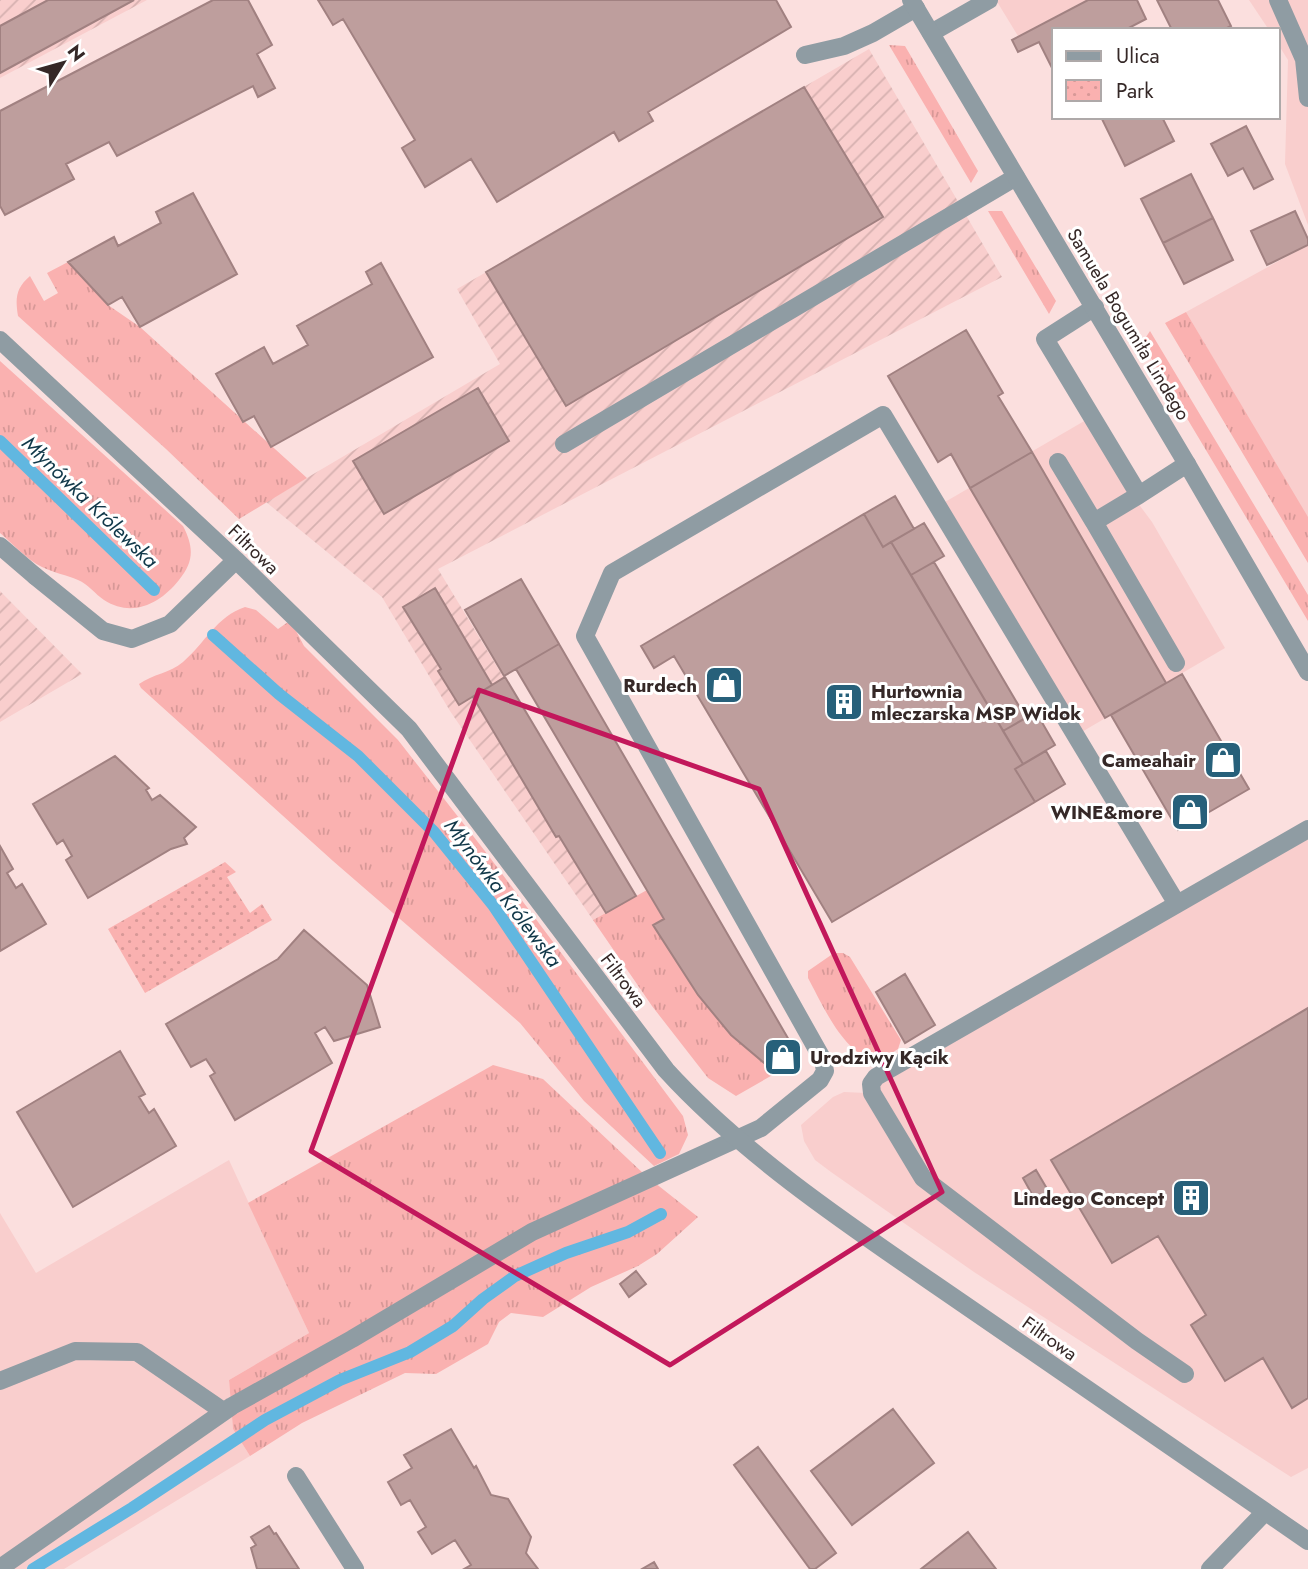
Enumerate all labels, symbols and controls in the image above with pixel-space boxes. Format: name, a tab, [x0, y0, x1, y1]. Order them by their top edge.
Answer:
north arrow	[28, 28, 98, 98]
legend	[1052, 28, 1280, 119]
text: N	[61, 39, 92, 67]
text: Ulica	[1116, 41, 1160, 71]
text: Park	[1116, 76, 1154, 106]
street label: Samuela Bogumiła Lindego	[1061, 223, 1197, 425]
water label: Młynówka Królewska	[15, 429, 165, 575]
street label: Filtrowa	[222, 518, 285, 581]
shop icon: Rurdech	[703, 664, 745, 706]
place label: Rurdech	[623, 672, 697, 699]
place label: Hurtownia mleczarska MSP Widok	[871, 678, 1081, 727]
building icon: Hurtownia mleczarska MSP Widok	[823, 681, 865, 723]
shop icon: Cameahair	[1202, 739, 1244, 781]
place label: Cameahair	[1102, 747, 1196, 774]
shop icon: WINE&more	[1169, 791, 1211, 833]
place label: WINE&more	[1051, 799, 1163, 826]
water label: Młynówka Królewska	[437, 812, 569, 974]
street label: Filtrowa	[594, 948, 653, 1013]
shop icon: Urodziwy Kącik	[762, 1036, 804, 1078]
place label: Urodziwy Kącik	[810, 1044, 949, 1071]
building icon: Lindego Concept	[1170, 1177, 1212, 1219]
place label: Lindego Concept	[1013, 1185, 1164, 1212]
street label: Filtrowa	[1017, 1310, 1083, 1367]

